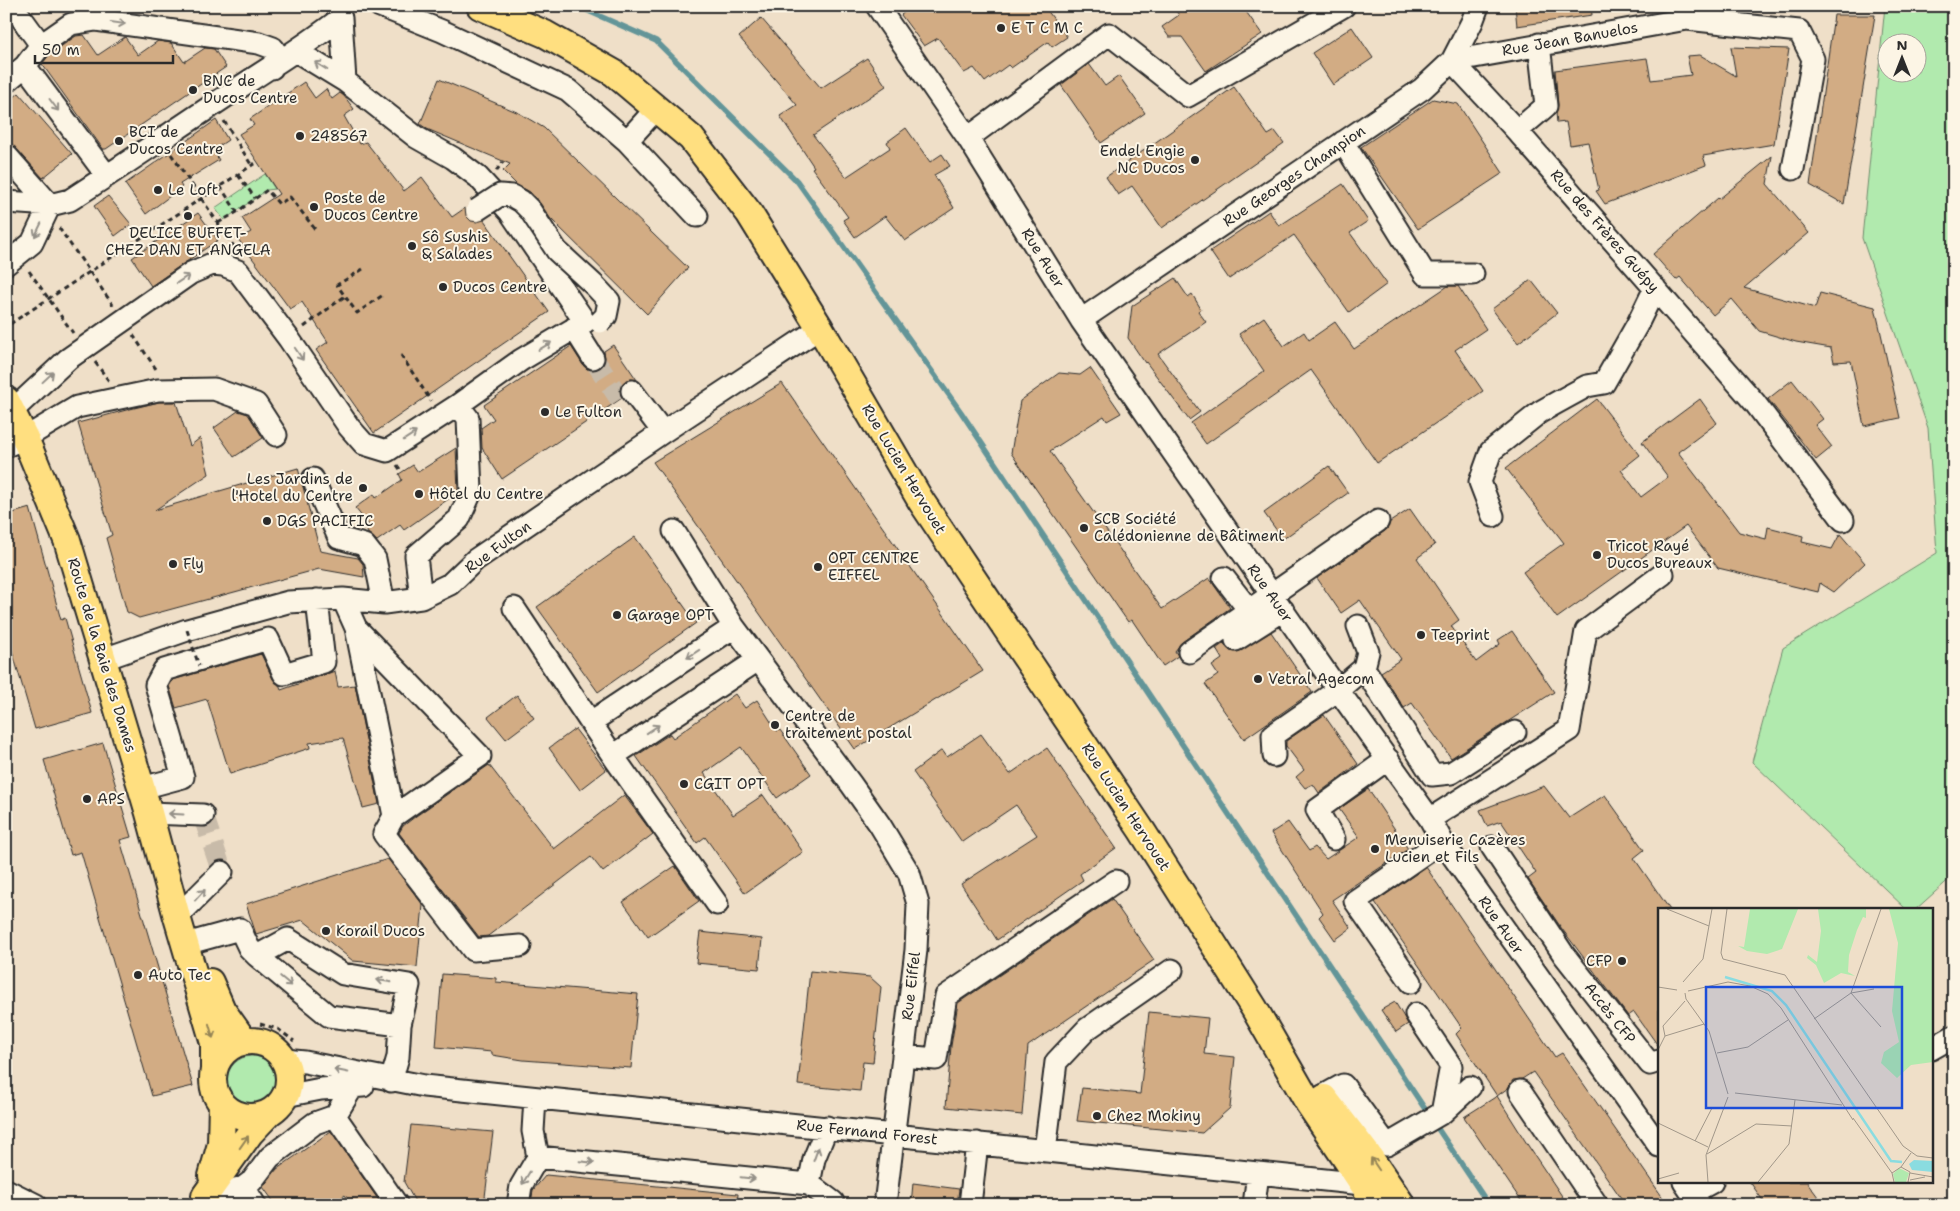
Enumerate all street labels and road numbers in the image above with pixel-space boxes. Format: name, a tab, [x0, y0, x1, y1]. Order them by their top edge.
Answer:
street label: Rue Jean Banuelos	[1501, 17, 1639, 61]
street label: Rue Georges Champion	[1219, 121, 1369, 231]
street label: Rue des Frères Guépy	[1546, 165, 1664, 297]
street label: Rue Auer	[1017, 224, 1069, 292]
street label: Rue Lucien Hervouet	[857, 400, 951, 538]
street label: Rue Fulton	[461, 516, 535, 578]
street label: Route de la Baie des Dames	[63, 555, 141, 755]
street label: Rue Auer	[1243, 560, 1297, 626]
street label: Rue Lucien Hervouet	[1077, 739, 1175, 875]
street label: Rue Auer	[1474, 892, 1528, 958]
street label: Rue Eiffel	[897, 950, 925, 1021]
street label: Accès CFP	[1580, 978, 1640, 1048]
street label: Rue Fernand Forest	[795, 1115, 939, 1149]

